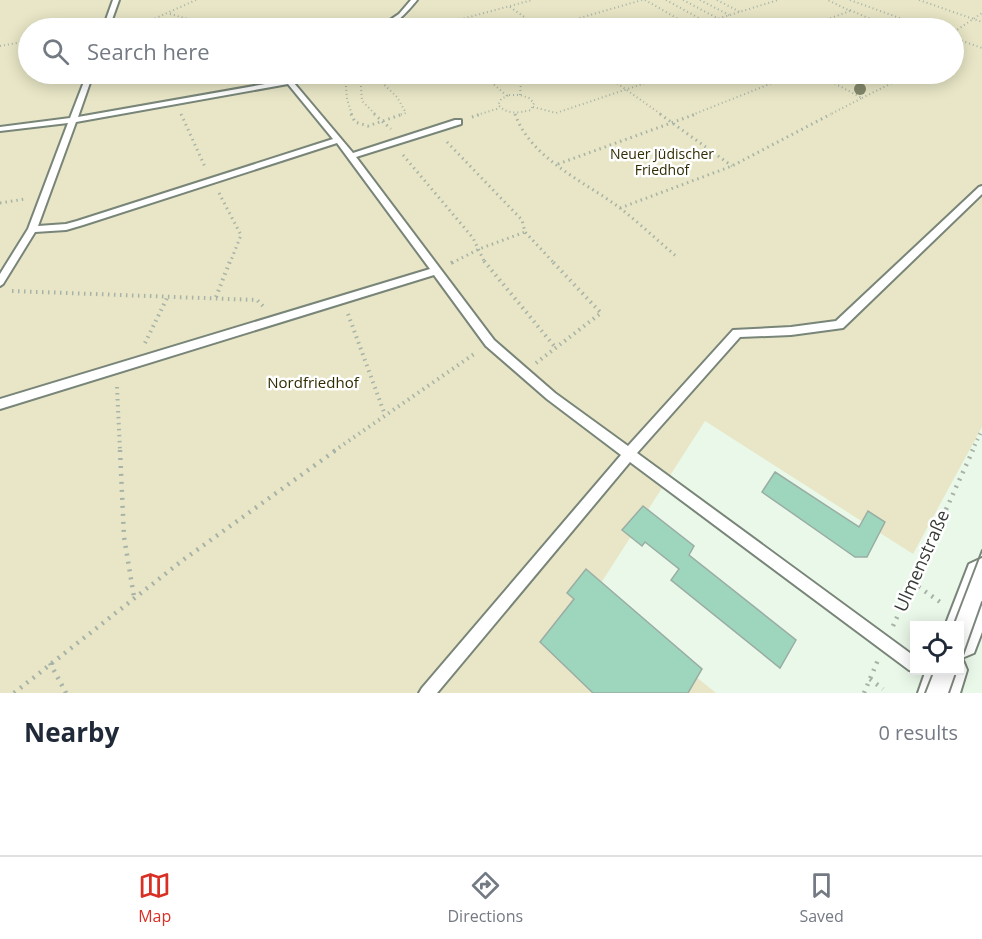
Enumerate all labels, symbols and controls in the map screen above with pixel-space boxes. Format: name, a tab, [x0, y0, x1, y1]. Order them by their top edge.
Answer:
search box	[18, 18, 964, 84]
icon: search	[39, 35, 72, 68]
text: Search here	[87, 36, 210, 66]
park label: Neuer Jüdischer Friedhof	[610, 144, 714, 179]
park label: Nordfriedhof	[267, 372, 360, 392]
street label: Ulmenstraße	[888, 506, 954, 615]
map controls	[910, 621, 964, 675]
button: locate	[910, 621, 964, 675]
text: Nearby	[24, 714, 119, 750]
text: 0 results	[878, 719, 958, 746]
tab: Map	[138, 869, 171, 927]
tab: Directions	[448, 869, 523, 927]
tab: Saved	[799, 869, 844, 927]

